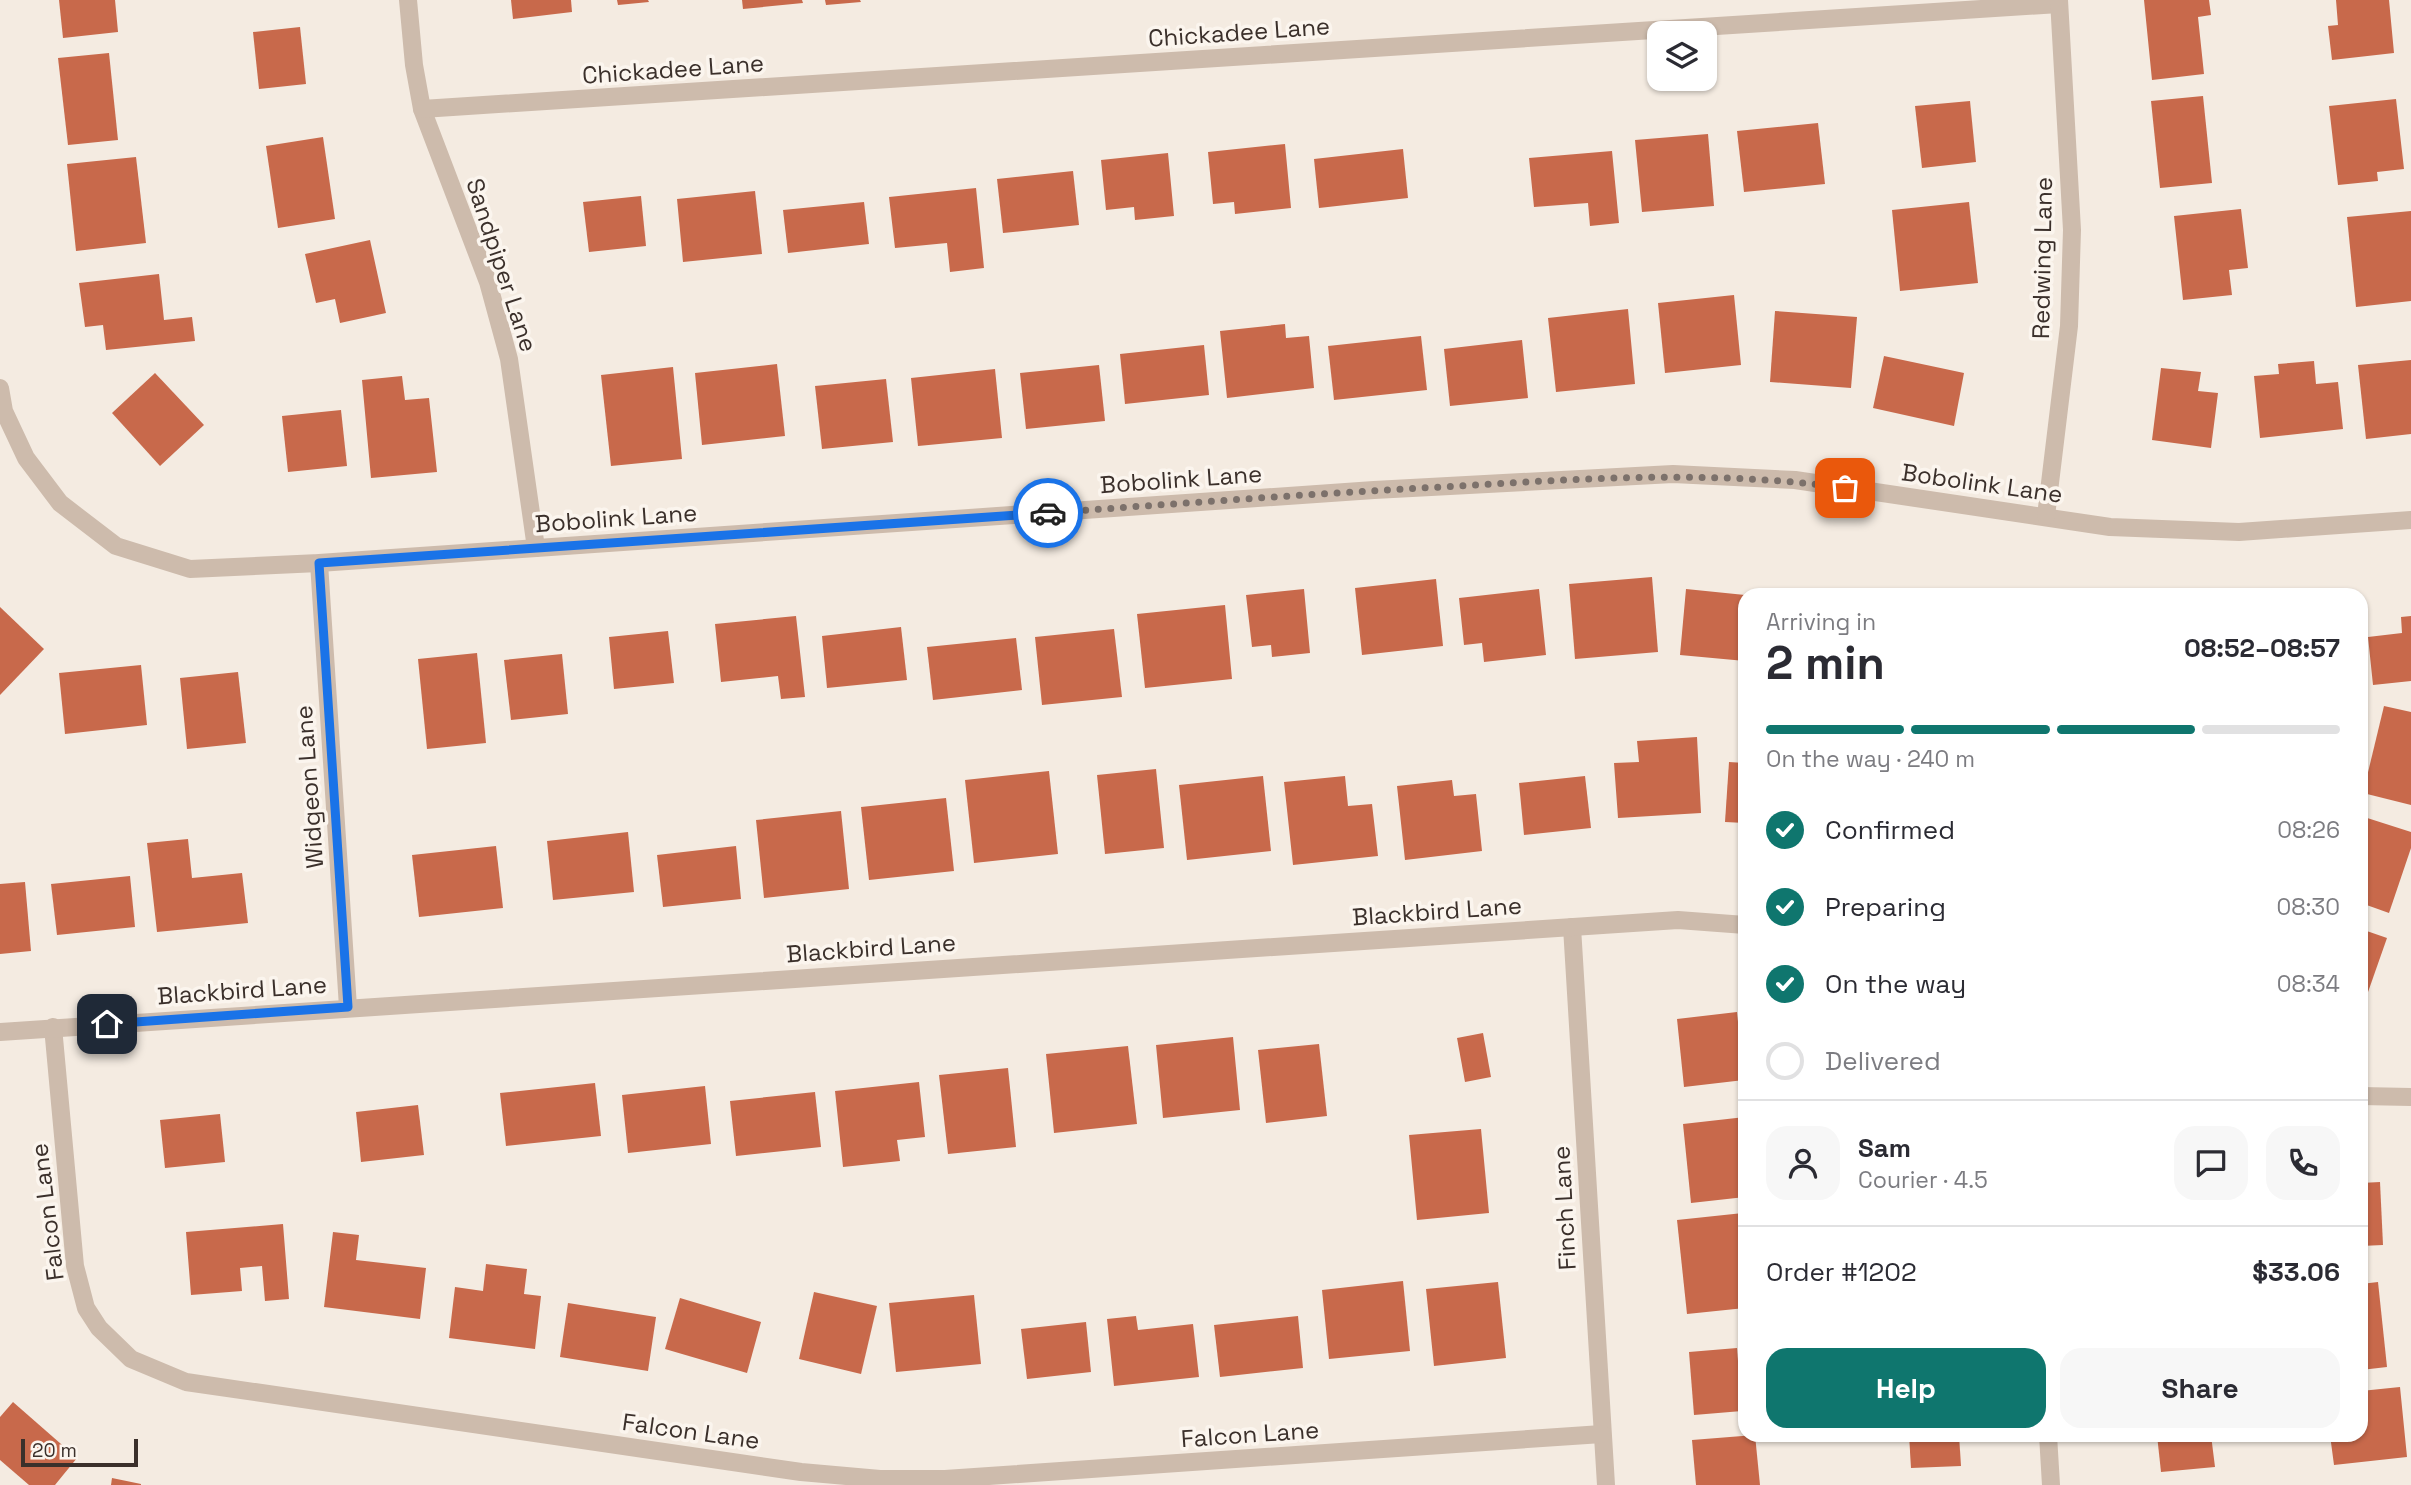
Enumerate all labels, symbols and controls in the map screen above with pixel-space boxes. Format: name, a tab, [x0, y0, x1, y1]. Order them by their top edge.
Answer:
street label: Chickadee Lane	[1147, 10, 1331, 54]
map controls	[1647, 21, 1717, 91]
button: layers	[1647, 21, 1717, 91]
street label: Chickadee Lane	[581, 47, 765, 91]
street label: Sandpiper Lane	[459, 174, 545, 356]
street label: Redwing Lane	[2025, 177, 2059, 339]
street label: Bobolink Lane	[1899, 456, 2065, 510]
street label: Bobolink Lane	[1099, 458, 1263, 500]
pin	[1815, 458, 1875, 518]
icon: bag	[1826, 469, 1864, 507]
courier	[1013, 478, 1083, 548]
icon: car	[1029, 494, 1067, 532]
street label: Bobolink Lane	[534, 497, 698, 539]
text: Arriving in	[1766, 607, 1876, 637]
text: 08:52–08:57	[2184, 631, 2340, 665]
text: 2 min	[1766, 634, 1885, 692]
street label: Widgeon Lane	[288, 704, 330, 870]
text: On the way · 240 m	[1766, 744, 1975, 774]
icon: check	[1766, 811, 1804, 849]
text: Confirmed	[1825, 813, 1955, 847]
text: 08:26	[2277, 815, 2340, 845]
icon: check	[1766, 888, 1804, 926]
street label: Blackbird Lane	[1351, 890, 1523, 932]
text: Preparing	[1825, 890, 1946, 924]
text: 08:30	[2276, 892, 2340, 922]
street label: Blackbird Lane	[785, 927, 957, 969]
icon: check	[1766, 965, 1804, 1003]
text: On the way	[1825, 967, 1966, 1001]
street label: Blackbird Lane	[156, 969, 328, 1011]
text: 08:34	[2277, 969, 2340, 999]
pin	[77, 994, 137, 1054]
icon: home	[88, 1005, 126, 1043]
text: Delivered	[1825, 1044, 1941, 1078]
button: person	[1766, 1126, 1840, 1200]
button: chat	[2174, 1126, 2248, 1200]
button: phone	[2266, 1126, 2340, 1200]
text: Sam	[1858, 1131, 1911, 1165]
street label: Falcon Lane	[23, 1141, 71, 1283]
street label: Finch Lane	[1545, 1145, 1583, 1271]
text: Courier · 4.5	[1858, 1165, 1988, 1195]
text: Order #1202	[1766, 1255, 1917, 1289]
text: $33.06	[2252, 1255, 2340, 1289]
button: Help	[1766, 1348, 2046, 1428]
button: Share	[2060, 1348, 2340, 1428]
street label: Falcon Lane	[620, 1406, 762, 1456]
street label: Falcon Lane	[1180, 1414, 1320, 1454]
scale bar	[21, 1436, 138, 1468]
text: 20 m	[32, 1438, 77, 1463]

